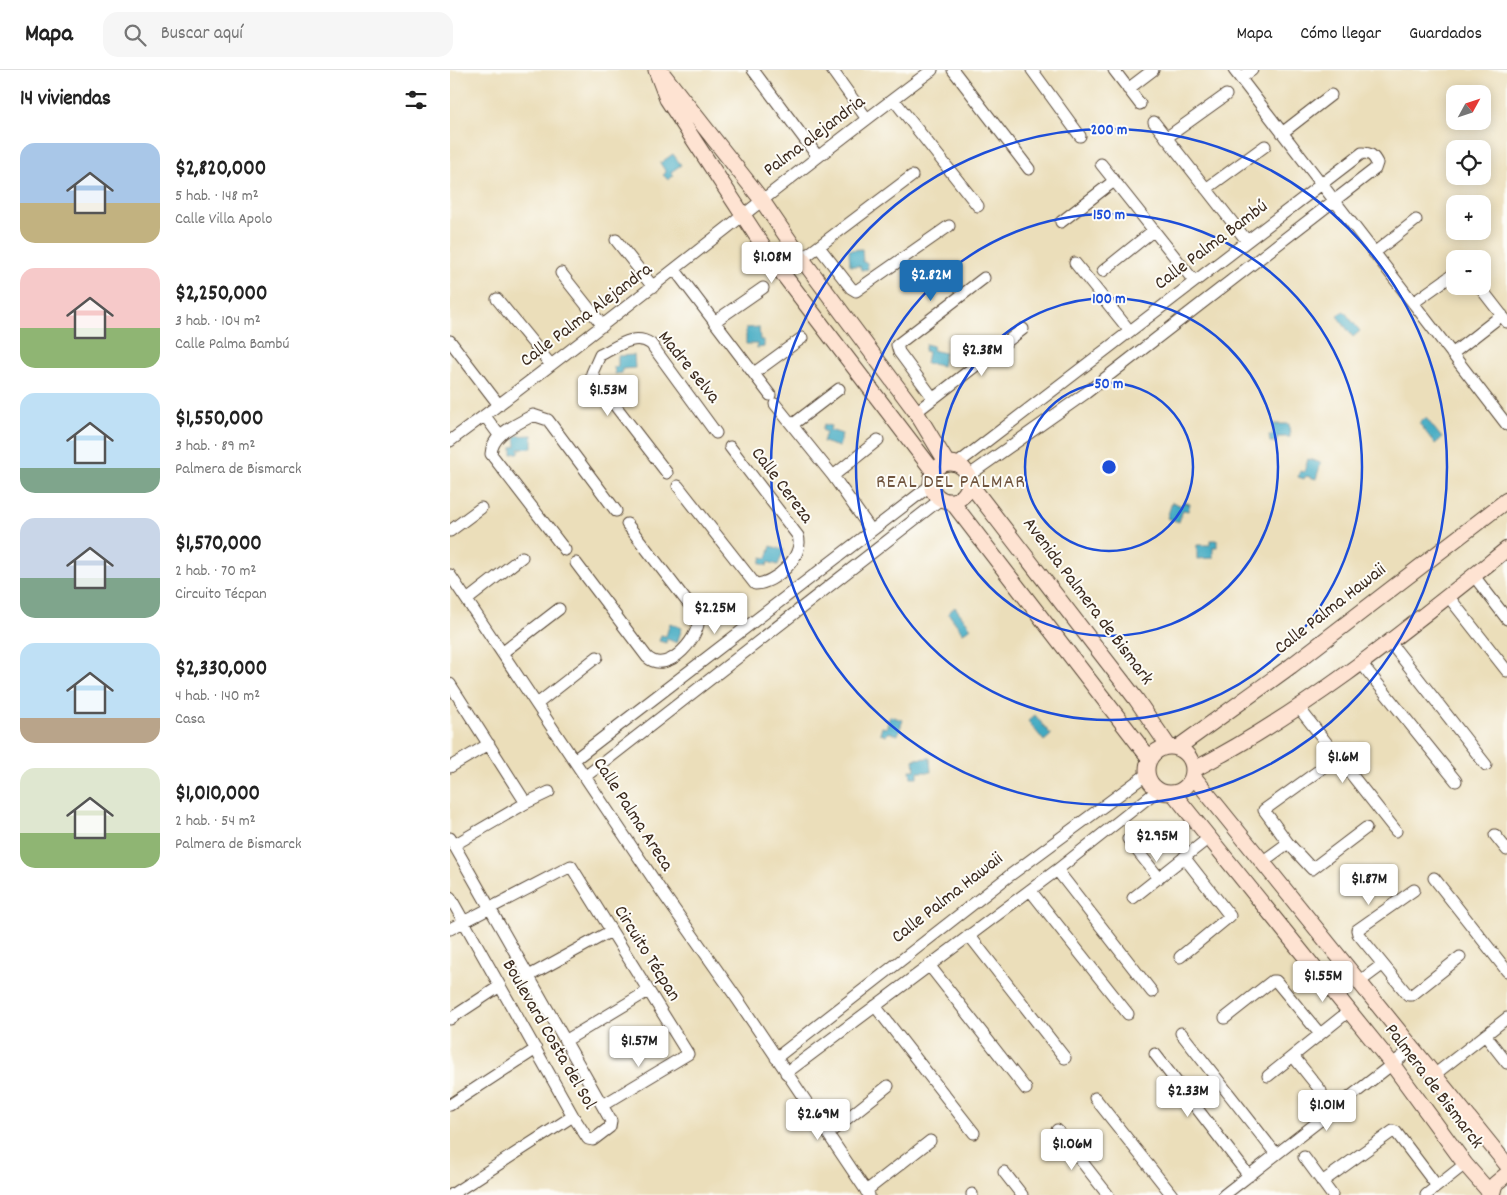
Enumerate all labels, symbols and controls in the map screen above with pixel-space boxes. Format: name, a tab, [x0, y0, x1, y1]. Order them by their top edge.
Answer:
search box	[103, 12, 453, 57]
text: Mapa	[25, 18, 73, 52]
icon: search	[121, 21, 149, 49]
text: Buscar aquí	[161, 21, 243, 48]
text: Mapa	[1236, 22, 1272, 47]
text: Cómo llegar	[1300, 22, 1381, 47]
text: Guardados	[1409, 22, 1482, 47]
text: 14 viviendas	[20, 85, 111, 115]
north arrow	[1446, 85, 1491, 130]
map controls	[1446, 85, 1491, 295]
icon: filters	[402, 86, 430, 114]
street label: Palma alejandria	[758, 89, 872, 184]
text: 200 m	[1091, 120, 1127, 142]
button: locate	[1446, 140, 1491, 185]
text: $2,820,000	[175, 155, 266, 185]
icon: home	[60, 163, 120, 223]
text: 5 hab. · 148 m²	[175, 185, 259, 208]
street label: Calle Palma Bambú	[1150, 194, 1274, 298]
button: +	[1446, 195, 1491, 240]
text: 150 m	[1093, 205, 1125, 227]
text: Calle Villa Apolo	[175, 208, 272, 231]
pin: $1.08M	[731, 242, 813, 284]
text: $1.08M	[753, 246, 791, 269]
button: −	[1446, 250, 1491, 295]
street label: Calle Palma Alejandra	[515, 257, 660, 375]
pin: $2.82M	[890, 260, 972, 302]
text: $2.82M	[911, 264, 951, 287]
text: $2,250,000	[175, 280, 267, 310]
icon: home	[60, 288, 120, 348]
text: 100 m	[1092, 289, 1126, 311]
text: 3 hab. · 104 m²	[175, 310, 261, 333]
street label: Madre selva	[650, 326, 726, 411]
text: Calle Palma Bambú	[175, 333, 289, 356]
pin: $2.38M	[941, 334, 1023, 377]
text: $2.38M	[962, 339, 1002, 362]
pin: $1.53M	[567, 374, 649, 417]
text: 50 m	[1095, 374, 1123, 396]
text: $1.53M	[589, 379, 627, 402]
text: $1,550,000	[175, 405, 263, 435]
icon: home	[60, 413, 120, 473]
text: 3 hab. · 89 m²	[175, 435, 255, 458]
street label: Calle Cereza	[743, 442, 819, 531]
text: Palmera de Bismarck	[175, 458, 302, 481]
centre of rings	[1100, 458, 1118, 476]
district label: REAL DEL PALMAR	[876, 469, 1026, 497]
street label: Avenida Palmera de Bismark	[1015, 513, 1159, 692]
text: $1,570,000	[175, 530, 262, 560]
icon: home	[60, 538, 120, 598]
street label: Calle Palma Hawaii	[1269, 557, 1393, 662]
text: 2 hab. · 70 m²	[175, 560, 256, 583]
text: Circuito Técpan	[175, 583, 267, 606]
pin: $2.25M	[674, 592, 756, 635]
text: $2.25M	[694, 597, 736, 620]
text: $2,330,000	[175, 655, 267, 685]
icon: home	[60, 663, 120, 723]
text: 4 hab. · 140 m²	[175, 685, 260, 708]
text: Casa	[175, 708, 205, 731]
pin: $1.6M	[1308, 742, 1378, 784]
text: $1.6M	[1327, 746, 1359, 769]
street label: Calle Palma Areca	[585, 753, 680, 878]
text: $1,010,000	[175, 780, 260, 810]
icon: home	[60, 788, 120, 848]
text: 2 hab. · 54 m²	[175, 810, 256, 833]
pin: $2.95M	[1116, 820, 1198, 863]
text: $2.95M	[1136, 825, 1178, 848]
text: Palmera de Bismarck	[175, 833, 302, 856]
street label: Calle Palma Hawaii	[886, 846, 1010, 951]
pin: $1.87M	[1328, 864, 1410, 906]
text: $1.87M	[1351, 868, 1387, 891]
street label: Circuito Técpan	[606, 901, 686, 1007]
street label: Boulevard Costa del Sol	[494, 955, 602, 1115]
pin: $1.55M	[1282, 960, 1364, 1003]
text: $1.55M	[1304, 965, 1342, 988]
street label: Palmera de Bismarck	[1377, 1019, 1489, 1155]
pin: $1.57M	[598, 1026, 680, 1068]
text: $1.57M	[620, 1030, 658, 1053]
pin: $2.33M	[1147, 1076, 1229, 1118]
text: $2.33M	[1167, 1080, 1209, 1103]
pin: $1.01M	[1286, 1090, 1368, 1132]
text: $1.01M	[1309, 1094, 1345, 1117]
pin: $2.69M	[777, 1098, 859, 1141]
text: $2.69M	[797, 1103, 839, 1126]
pin: $1.06M	[1031, 1128, 1113, 1171]
text: $1.06M	[1052, 1133, 1092, 1156]

